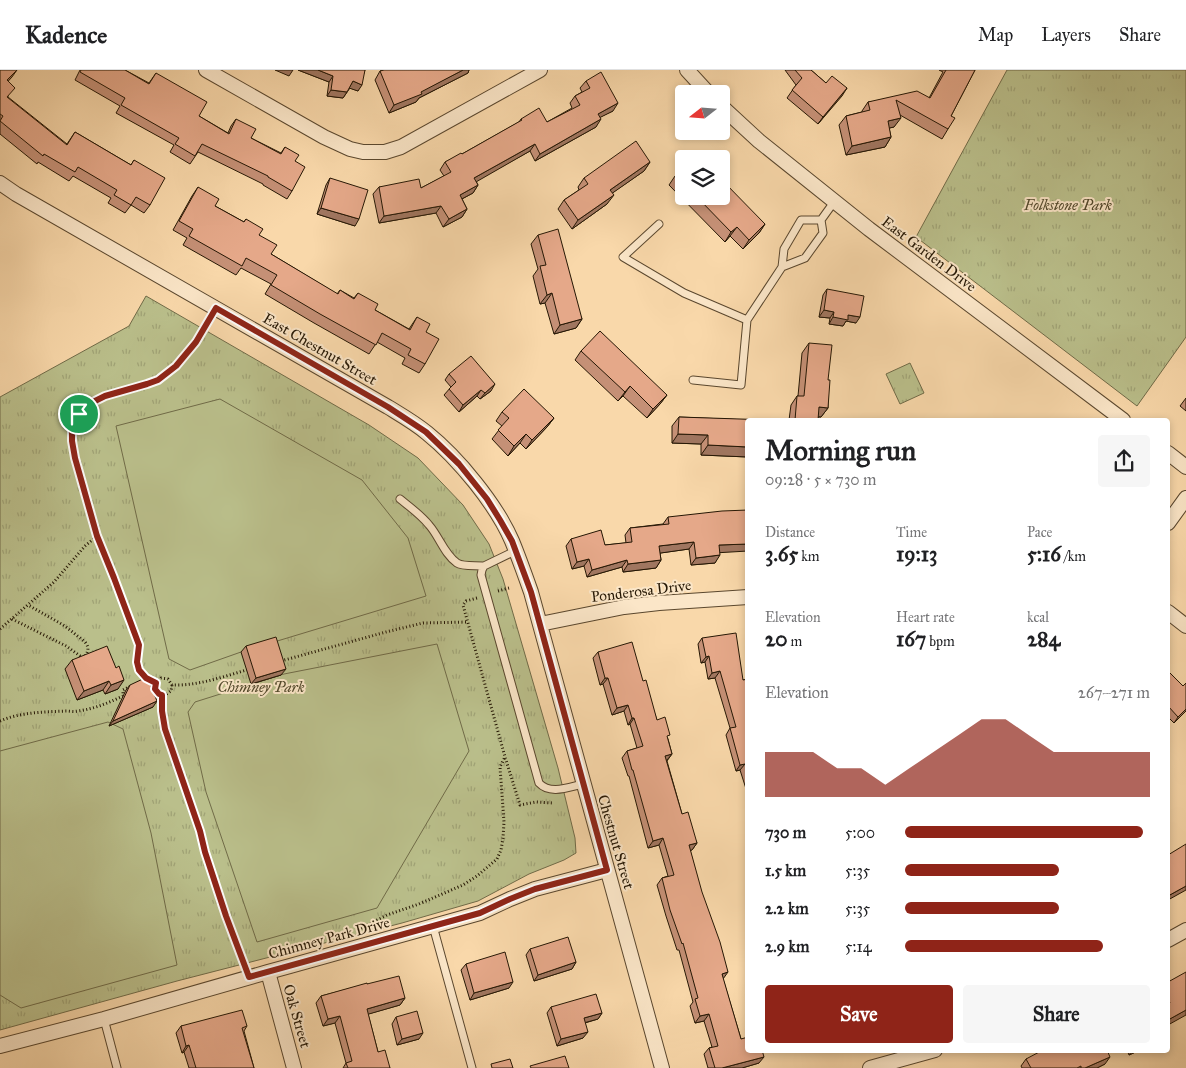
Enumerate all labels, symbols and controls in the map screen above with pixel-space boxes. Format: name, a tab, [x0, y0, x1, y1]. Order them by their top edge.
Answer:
text: Kadence	[25, 20, 107, 50]
text: Map	[978, 24, 1013, 46]
text: Layers	[1041, 24, 1091, 46]
text: Share	[1119, 24, 1161, 46]
north arrow	[675, 85, 730, 140]
map controls	[675, 85, 730, 205]
button: layers	[675, 150, 730, 205]
park label: Folkstone Park	[1023, 196, 1112, 214]
street label: East Garden Drive	[878, 213, 980, 295]
street label: East Chestnut Street	[260, 309, 381, 389]
pin	[58, 393, 100, 435]
icon: arrive	[65, 400, 93, 428]
text: Morning run	[765, 433, 916, 468]
button: share	[1098, 435, 1150, 487]
text: 09:28 · 5 × 730 m	[765, 470, 876, 489]
text: Distance	[765, 524, 815, 541]
text: Time	[896, 524, 927, 541]
text: Pace	[1027, 524, 1052, 541]
text: 3.65	[765, 541, 798, 567]
text: 19:13	[896, 541, 937, 567]
text: 5:16	[1027, 541, 1061, 567]
text: km	[798, 548, 820, 565]
text: /km	[1061, 548, 1086, 565]
street label: Ponderosa Drive	[590, 576, 692, 606]
text: Elevation	[765, 609, 821, 626]
text: Heart rate	[896, 609, 955, 626]
text: kcal	[1027, 609, 1049, 626]
text: 20	[765, 626, 788, 652]
text: 167	[896, 626, 926, 652]
text: 284	[1027, 626, 1060, 652]
text: m	[788, 633, 802, 650]
text: bpm	[926, 633, 955, 650]
park label: Chimney Park	[217, 678, 305, 696]
text: Elevation	[765, 683, 829, 702]
text: 267–271 m	[1078, 683, 1150, 702]
street label: Chestnut Street	[594, 793, 638, 892]
text: 730 m	[765, 823, 806, 842]
text: 5:00	[845, 823, 875, 842]
text: 1.5 km	[765, 861, 806, 880]
text: 5:35	[845, 861, 870, 880]
text: 2.2 km	[765, 899, 809, 918]
text: 5:35	[845, 899, 870, 918]
street label: Chimney Park Drive	[266, 913, 392, 963]
text: 2.9 km	[765, 937, 809, 956]
text: 5:14	[845, 937, 872, 956]
street label: Oak Street	[279, 982, 315, 1050]
button: Save	[765, 985, 953, 1043]
button: Share	[963, 985, 1150, 1043]

